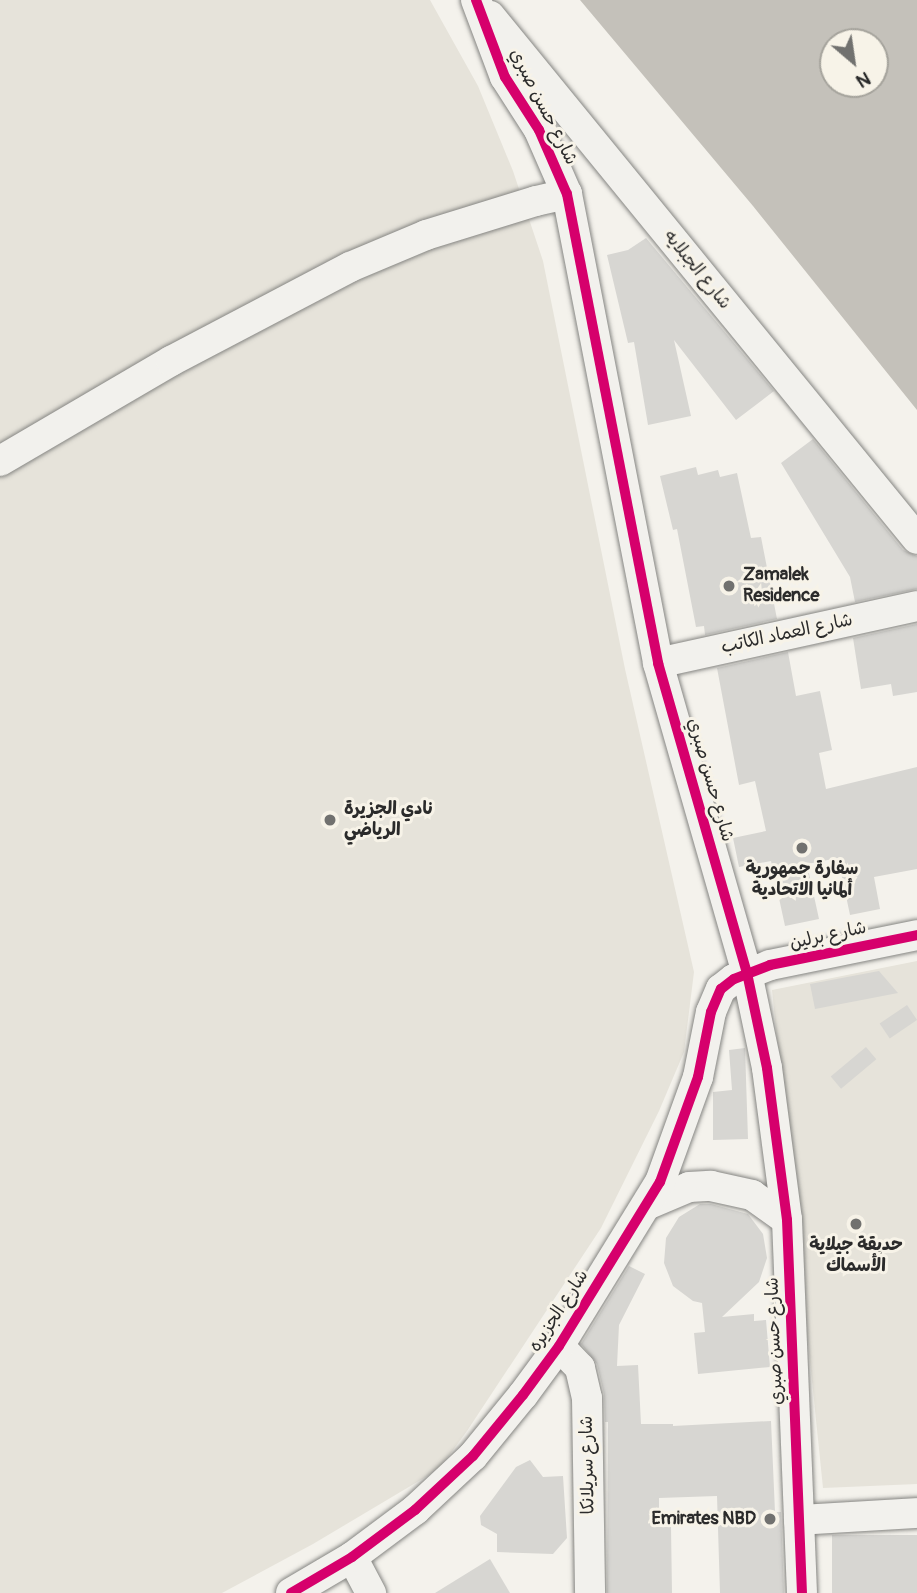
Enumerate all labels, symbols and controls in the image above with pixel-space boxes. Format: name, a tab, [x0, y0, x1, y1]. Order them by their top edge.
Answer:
north arrow	[819, 28, 889, 98]
street label: شارع حسن صبري	[504, 45, 582, 169]
text: N	[852, 66, 875, 93]
street label: شارع الجبلايه	[659, 226, 735, 314]
place label: Zamalek Residence	[743, 565, 819, 608]
marker: Zamalek Residence	[721, 578, 737, 594]
street label: شارع العماد الكاتب	[719, 610, 855, 658]
street label: شارع حسن صبري	[682, 716, 738, 844]
place label: نادي الجزيرة الرياضي	[344, 799, 433, 842]
marker: نادي الجزيرة الرياضي	[322, 812, 338, 828]
marker: سفارة جمهورية ألمانيا الاتحادية	[794, 840, 810, 856]
place label: سفارة جمهورية ألمانيا الاتحادية	[746, 859, 858, 902]
street label: شارع برلين	[788, 917, 868, 955]
marker: حديقة جيلاية الأسماك	[848, 1216, 864, 1232]
place label: حديقة جيلاية الأسماك	[809, 1235, 903, 1278]
street label: شارع الجزيره	[524, 1266, 594, 1356]
street label: شارع حسن صبري	[762, 1277, 788, 1405]
street label: شارع سريلانكا	[576, 1415, 600, 1515]
place label: Emirates NBD	[651, 1508, 756, 1530]
marker: Emirates NBD	[762, 1511, 778, 1527]

